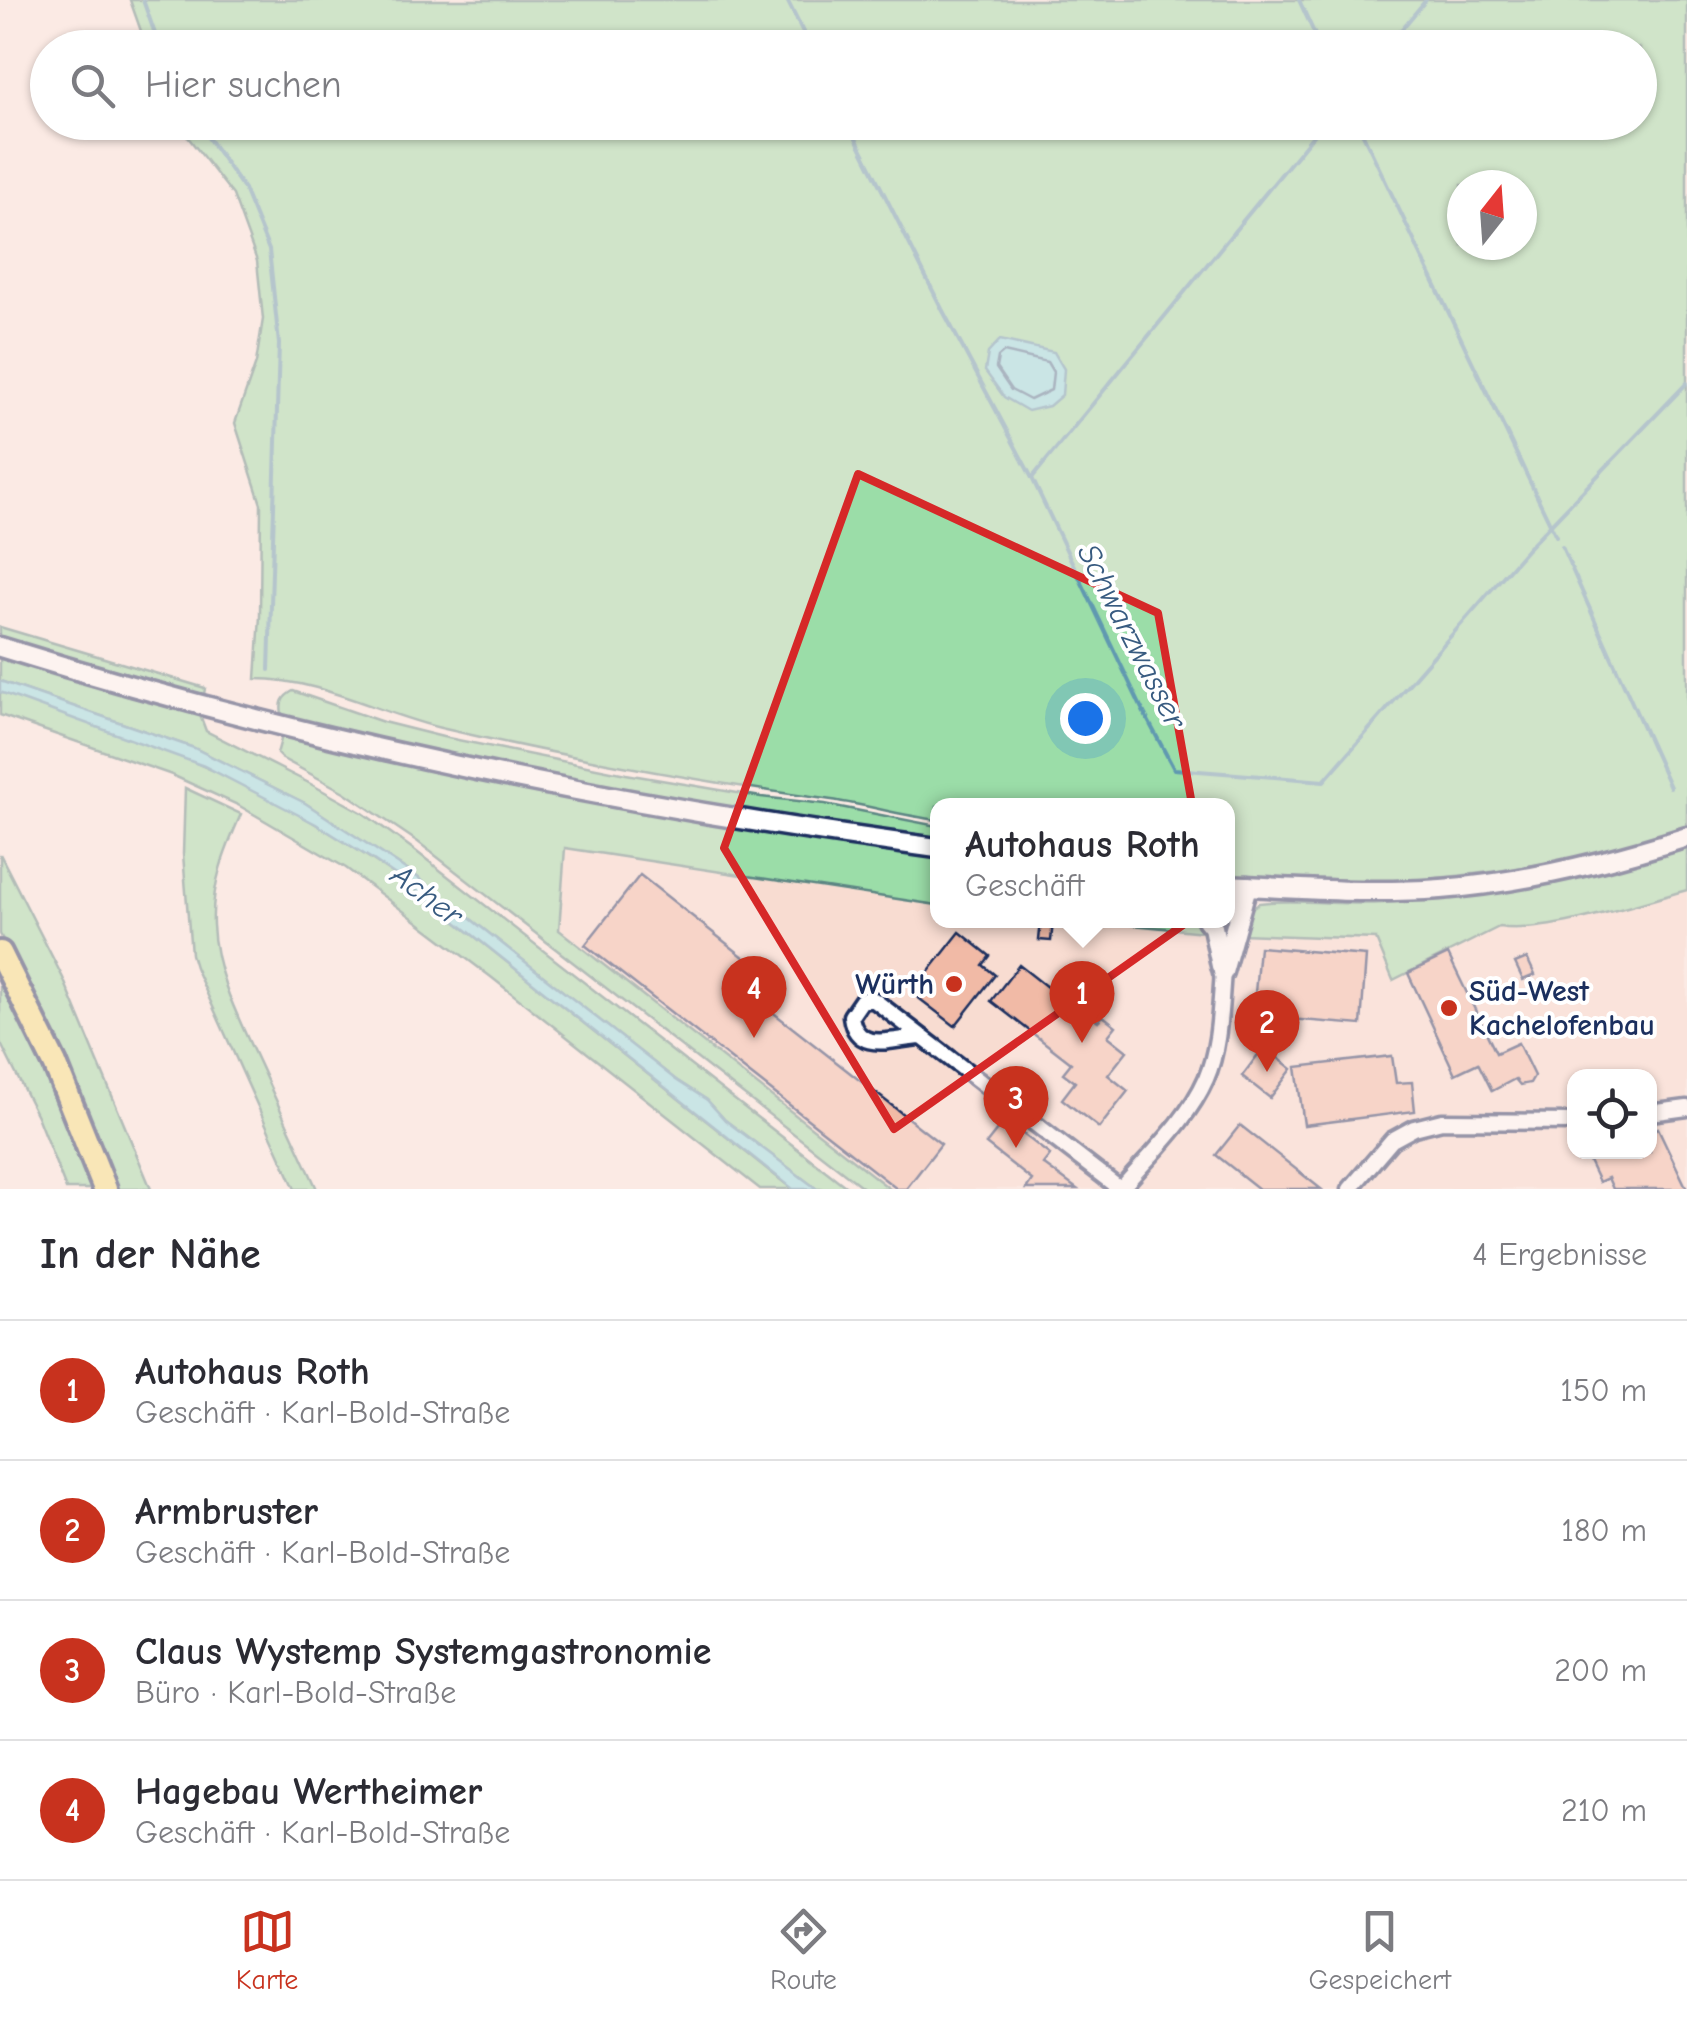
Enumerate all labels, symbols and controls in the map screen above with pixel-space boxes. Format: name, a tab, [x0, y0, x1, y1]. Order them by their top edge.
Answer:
search box	[30, 30, 1657, 140]
icon: search	[65, 58, 120, 113]
text: Hier suchen	[145, 63, 342, 107]
north arrow	[1447, 170, 1537, 260]
water label: Schwarzwasser	[1070, 537, 1195, 736]
your location	[1060, 693, 1111, 744]
popup	[930, 798, 1235, 928]
text: Autohaus Roth	[965, 823, 1200, 867]
water label: Acher	[383, 856, 471, 935]
text: Geschäft	[965, 867, 1084, 904]
pin: 4	[722, 956, 786, 1038]
pin: 1	[1050, 960, 1114, 1043]
place label: Würth	[855, 967, 934, 1002]
marker: Würth	[943, 973, 965, 995]
place label: Süd-West Kachelofenbau	[1469, 974, 1655, 1043]
pin: 2	[1234, 990, 1300, 1072]
marker: Süd-West Kachelofenbau	[1438, 997, 1460, 1019]
pin: 3	[984, 1066, 1048, 1148]
map controls	[1567, 1069, 1657, 1159]
button: locate	[1567, 1069, 1657, 1159]
text: In der Nähe	[40, 1230, 261, 1279]
text: 4 Ergebnisse	[1472, 1236, 1647, 1273]
text: Autohaus Roth	[135, 1350, 370, 1394]
text: 1	[66, 1372, 79, 1409]
text: 150 m	[1560, 1372, 1647, 1409]
text: Geschäft · Karl-Bold-Straße	[135, 1394, 510, 1431]
text: Armbruster	[135, 1490, 318, 1534]
text: 2	[65, 1512, 80, 1549]
text: 180 m	[1561, 1512, 1647, 1549]
text: Geschäft · Karl-Bold-Straße	[135, 1534, 510, 1571]
text: Claus Wystemp Systemgastronomie	[135, 1630, 711, 1674]
text: 3	[65, 1652, 80, 1689]
text: 200 m	[1554, 1652, 1647, 1689]
text: Büro · Karl-Bold-Straße	[135, 1674, 456, 1711]
text: Hagebau Wertheimer	[135, 1770, 482, 1814]
text: 4	[65, 1792, 80, 1829]
text: 210 m	[1561, 1792, 1647, 1829]
text: Geschäft · Karl-Bold-Straße	[135, 1814, 510, 1851]
tab: Karte	[236, 1904, 298, 1996]
tab: Route	[770, 1904, 837, 1996]
tab: Gespeichert	[1308, 1904, 1451, 1996]

